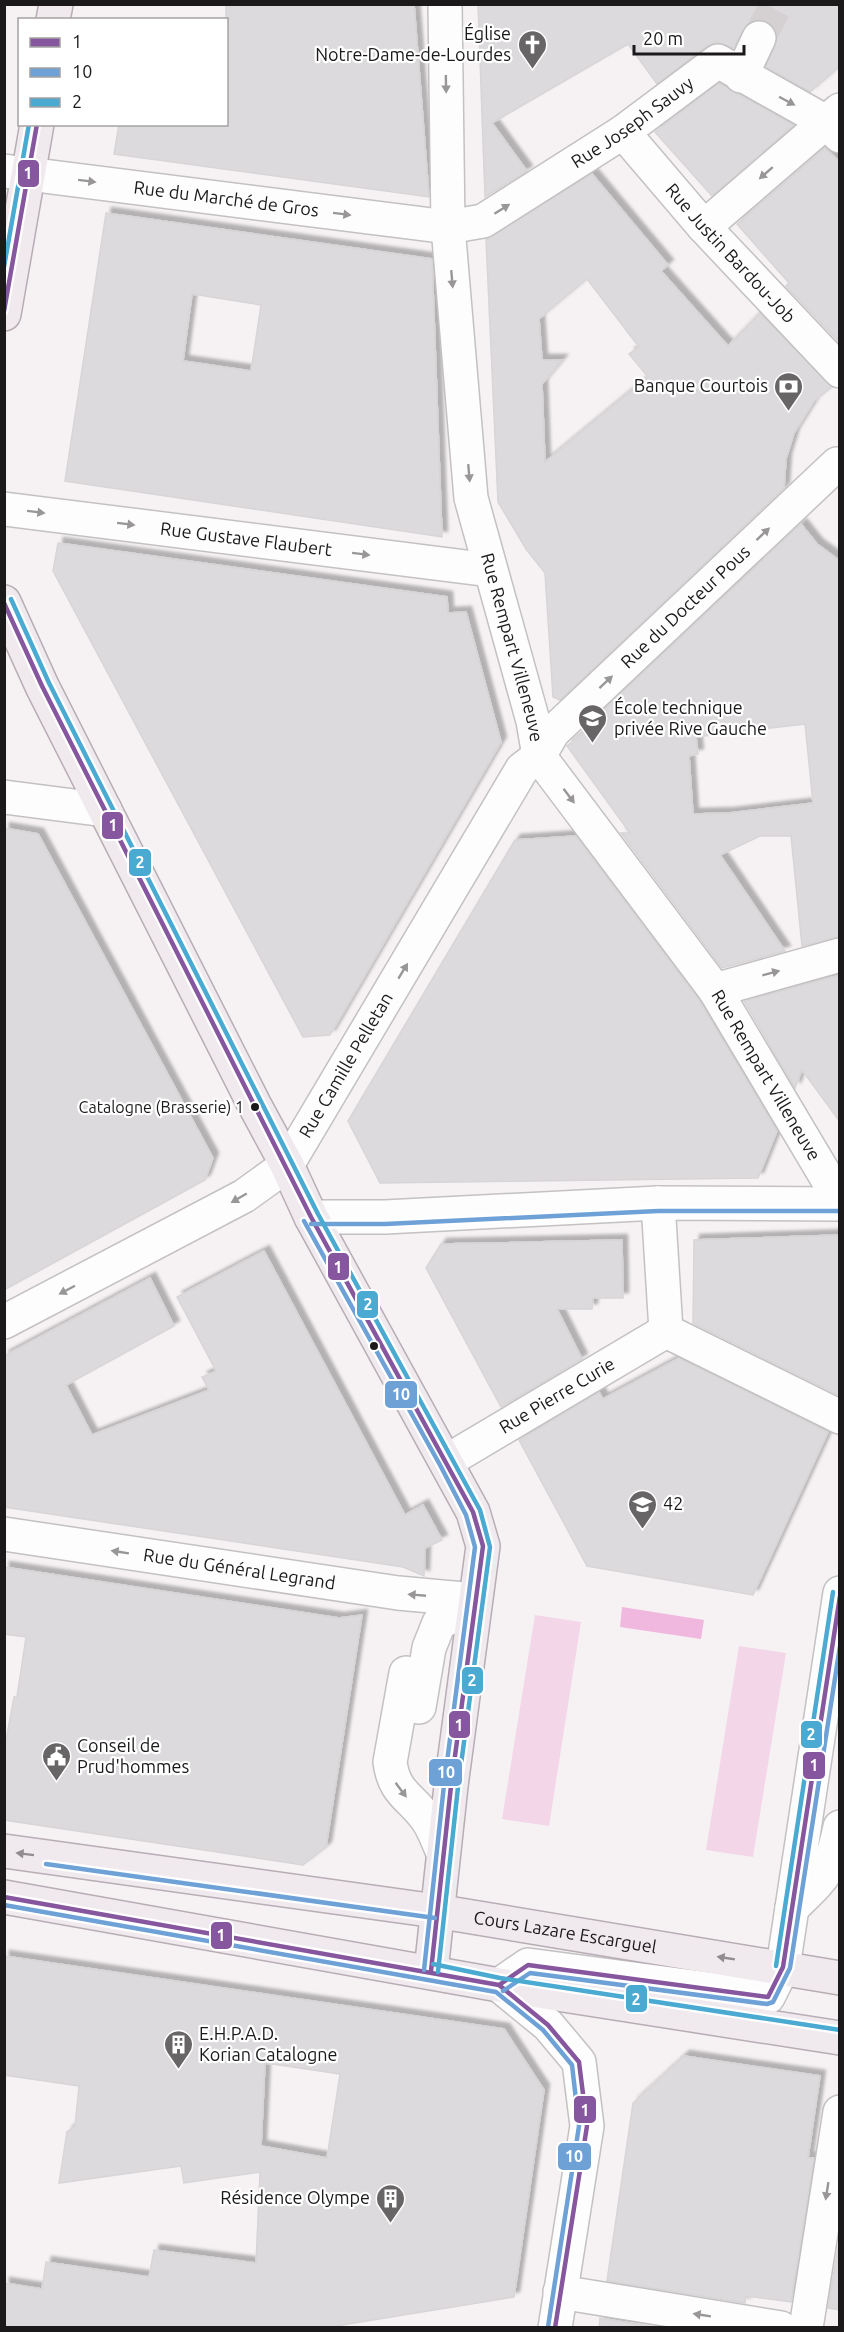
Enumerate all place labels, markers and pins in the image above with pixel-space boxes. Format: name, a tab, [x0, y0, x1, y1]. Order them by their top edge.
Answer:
place label: Église Notre-Dame-de-Lourdes	[315, 22, 511, 64]
church icon: Église Notre-Dame-de-Lourdes	[516, 28, 548, 70]
bank icon: Banque Courtois	[773, 370, 805, 412]
place label: Banque Courtois	[634, 375, 768, 395]
place label: École technique privée Rive Gauche	[614, 696, 767, 738]
school or university icon: École technique privée Rive Gauche	[577, 702, 609, 744]
place label: Catalogne (Brasserie) 1	[79, 1098, 244, 1117]
marker: Catalogne (Brasserie) 1	[249, 1101, 261, 1113]
unlabelled marker	[368, 1340, 380, 1352]
school or university icon: 42	[626, 1488, 658, 1530]
place label: 42	[663, 1493, 683, 1513]
place label: Conseil de Prud'hommes	[77, 1735, 190, 1776]
public building icon: Conseil de Prud'hommes	[40, 1740, 72, 1782]
place label: E.H.P.A.D. Korian Catalogne	[199, 2023, 338, 2064]
building icon: E.H.P.A.D. Korian Catalogne	[162, 2028, 194, 2070]
building icon: Résidence Olympe	[375, 2182, 407, 2224]
place label: Résidence Olympe	[220, 2187, 370, 2207]

